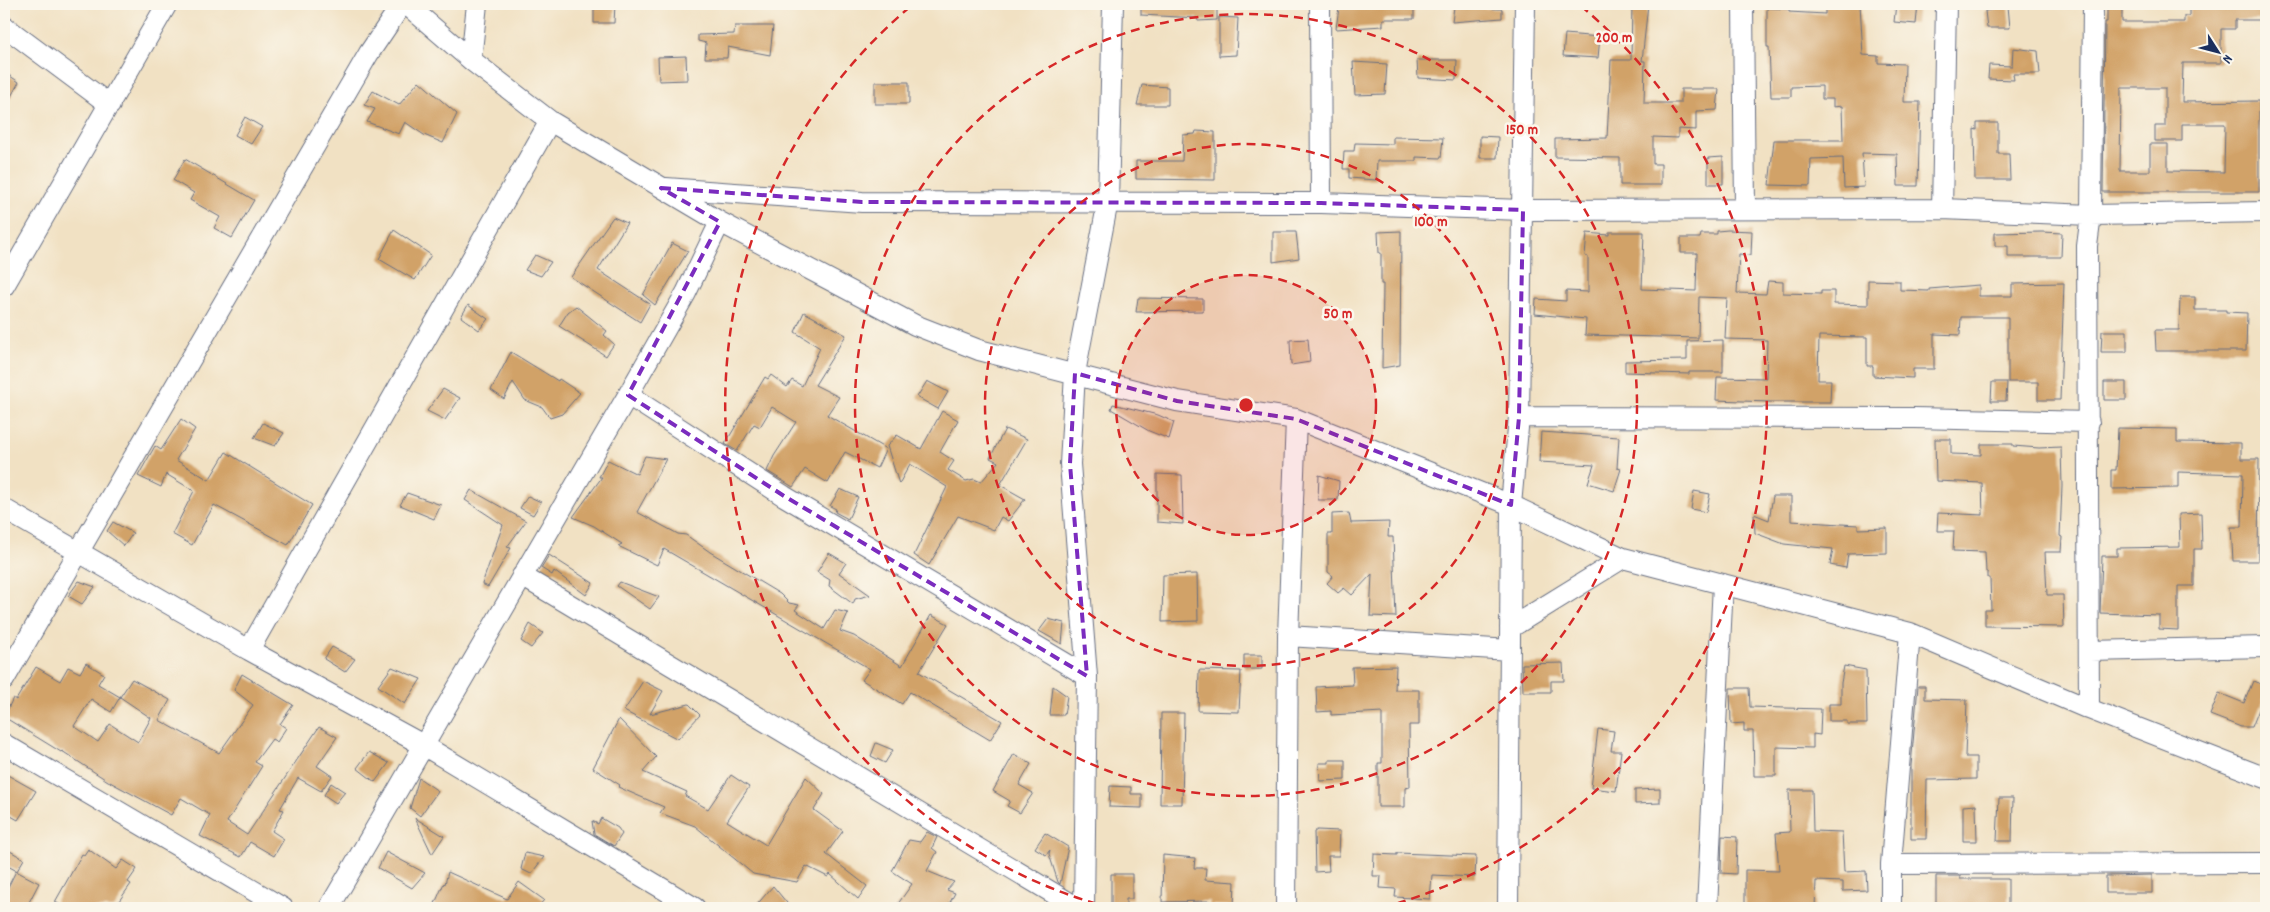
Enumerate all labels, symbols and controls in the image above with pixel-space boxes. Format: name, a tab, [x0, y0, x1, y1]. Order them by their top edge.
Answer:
text: 200 m	[1596, 28, 1632, 50]
north arrow	[2192, 28, 2242, 78]
text: N	[2217, 50, 2237, 67]
text: 150 m	[1506, 120, 1538, 142]
text: 100 m	[1414, 212, 1448, 234]
text: 50 m	[1324, 304, 1352, 326]
centre of rings	[1237, 396, 1255, 414]

